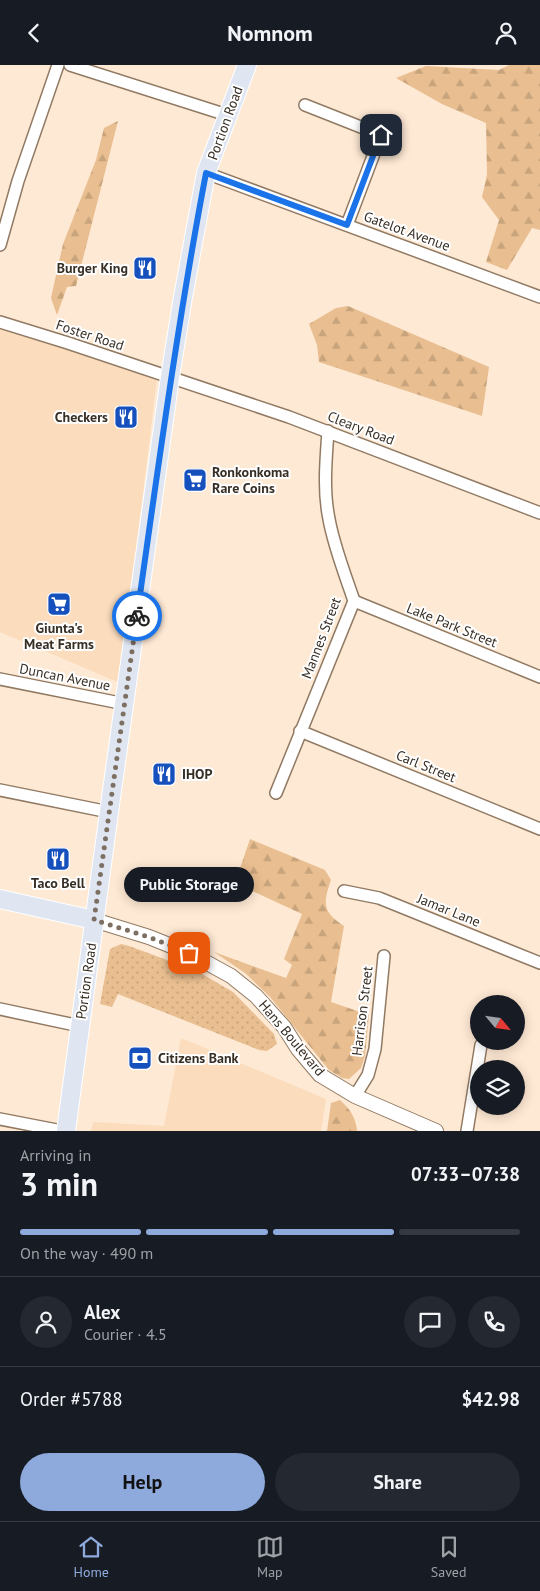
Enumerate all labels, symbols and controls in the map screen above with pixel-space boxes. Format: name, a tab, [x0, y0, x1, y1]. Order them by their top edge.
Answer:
icon: back	[20, 19, 48, 47]
text: Nomnom	[227, 19, 313, 47]
icon: person	[492, 19, 520, 47]
street label: Portion Road	[203, 84, 247, 162]
pin	[360, 114, 402, 156]
icon: home	[367, 121, 395, 149]
street label: Gatelot Avenue	[361, 207, 453, 255]
restaurant icon: Burger King	[132, 255, 158, 281]
place label: Burger King	[57, 259, 128, 277]
street label: Foster Road	[54, 316, 126, 354]
restaurant icon: Checkers	[113, 404, 139, 430]
street label: Cleary Road	[325, 407, 397, 449]
place label: Checkers	[55, 408, 108, 426]
place label: Ronkonkoma Rare Coins	[212, 463, 289, 497]
supermarket icon: Ronkonkoma Rare Coins	[182, 467, 208, 493]
supermarket icon: Giunta's Meat Farms	[46, 591, 72, 617]
courier	[112, 591, 162, 641]
street label: Mannes Street	[297, 594, 345, 681]
street label: Lake Park Street	[404, 599, 500, 651]
icon: bike	[123, 602, 151, 630]
place label: Giunta's Meat Farms	[24, 619, 94, 653]
street label: Duncan Avenue	[18, 659, 112, 695]
street label: Carl Street	[393, 746, 459, 786]
restaurant icon: IHOP	[151, 761, 177, 787]
place label: IHOP	[182, 765, 213, 783]
restaurant icon: Taco Bell	[45, 846, 71, 872]
callout: Public Storage	[124, 868, 254, 903]
place label: Taco Bell	[31, 874, 86, 892]
text: Public Storage	[140, 874, 238, 894]
street label: Jamar Lane	[414, 889, 483, 931]
pin	[168, 932, 210, 974]
icon: bag	[175, 939, 203, 967]
street label: Portion Road	[72, 942, 100, 1020]
street label: Harrison Street	[348, 965, 376, 1057]
north arrow	[470, 995, 525, 1050]
map controls	[470, 995, 525, 1115]
street label: Hans Boulevard	[255, 996, 329, 1080]
bank icon: Citizens Bank	[127, 1045, 153, 1071]
place label: Citizens Bank	[158, 1049, 239, 1067]
button: layers	[470, 1060, 525, 1115]
text: Arriving in	[20, 1145, 91, 1165]
text: 07:33–07:38	[411, 1162, 520, 1186]
text: 3 min	[20, 1163, 98, 1205]
text: On the way · 490 m	[20, 1243, 153, 1263]
button: person	[20, 1296, 72, 1348]
button: chat	[404, 1296, 456, 1348]
button: phone	[468, 1296, 520, 1348]
text: Alex	[84, 1300, 120, 1324]
text: Courier · 4.5	[84, 1324, 167, 1344]
text: Order #5788	[20, 1387, 123, 1411]
text: $42.98	[461, 1387, 520, 1411]
button: Help	[20, 1453, 265, 1511]
button: Share	[275, 1453, 520, 1511]
tab: Home	[73, 1533, 109, 1581]
tab: Map	[256, 1533, 284, 1581]
tab: Saved	[431, 1533, 466, 1581]

